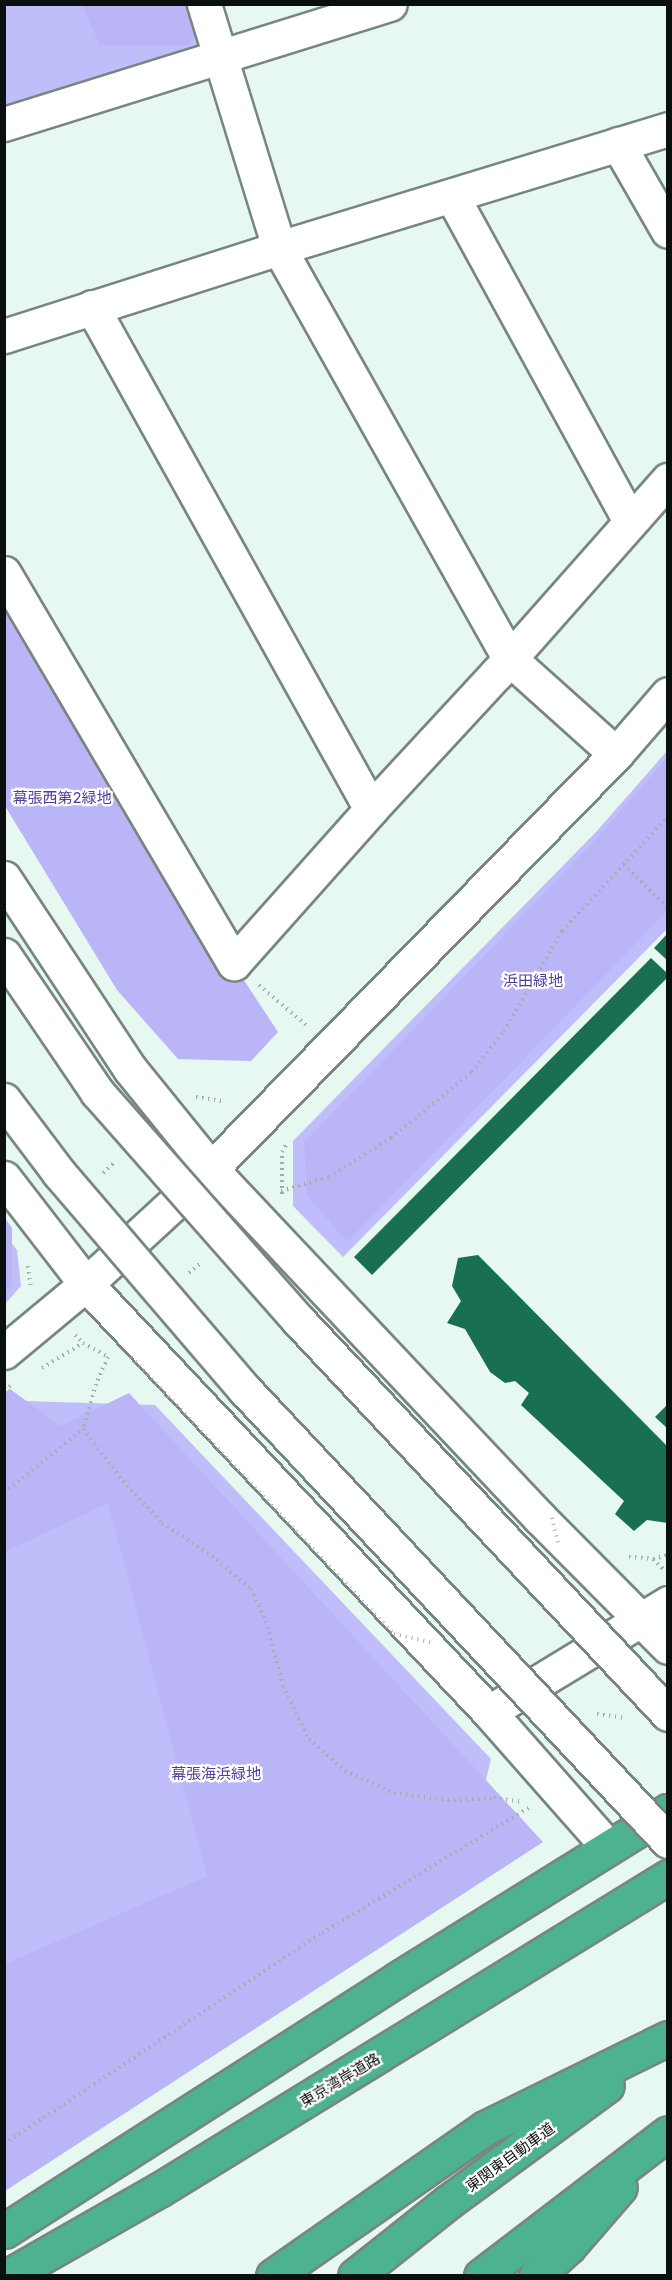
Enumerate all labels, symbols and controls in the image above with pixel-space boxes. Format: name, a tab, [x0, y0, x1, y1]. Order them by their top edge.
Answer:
park label: 幕張西第2緑地	[12, 789, 112, 807]
park label: 浜田緑地	[503, 972, 563, 990]
park label: 幕張海浜緑地	[171, 1765, 261, 1783]
street label: 東京湾岸道路	[297, 2049, 383, 2111]
street label: 東関東自動車道	[462, 2119, 558, 2195]

